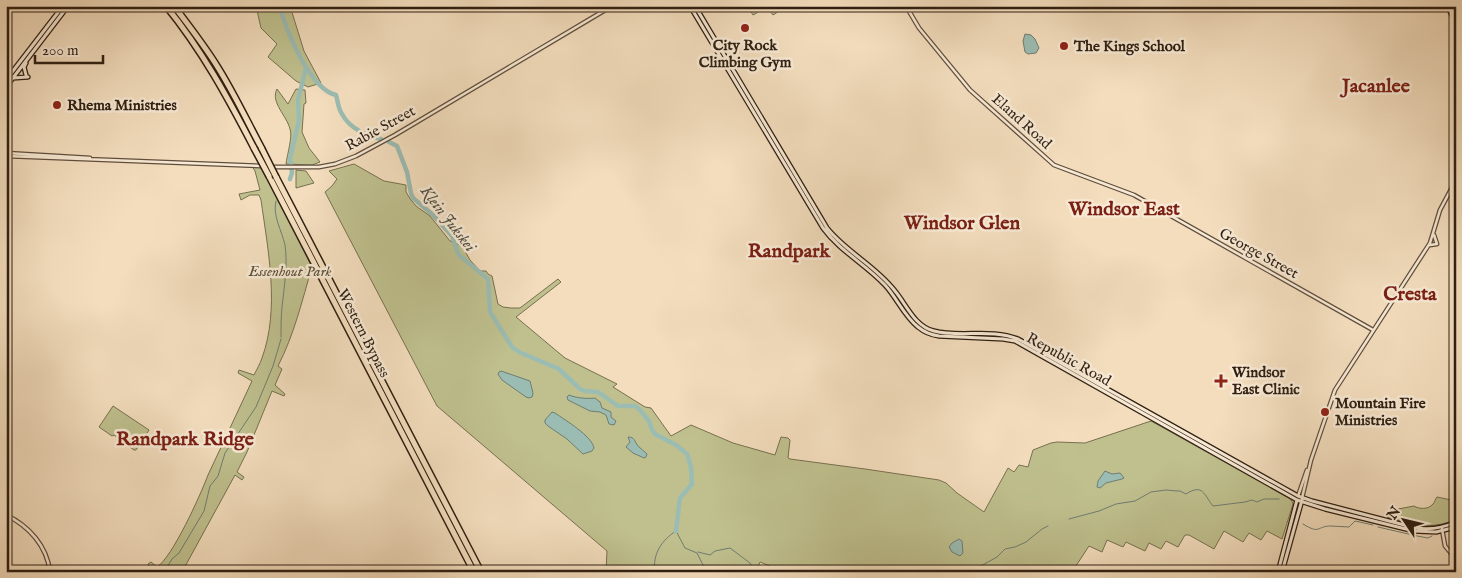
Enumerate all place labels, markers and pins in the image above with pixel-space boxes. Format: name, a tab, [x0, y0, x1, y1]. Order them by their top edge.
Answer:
marker: City Rock Climbing Gym	[739, 22, 751, 34]
place label: City Rock Climbing Gym	[699, 36, 792, 72]
place label: The Kings School	[1073, 37, 1186, 56]
marker: The Kings School	[1058, 40, 1070, 52]
place label: Rhema Ministries	[67, 96, 177, 115]
marker: Rhema Ministries	[51, 99, 63, 111]
place label: Windsor East Clinic	[1231, 363, 1300, 399]
marker: Windsor East Clinic	[1214, 374, 1228, 388]
place label: Mountain Fire Ministries	[1335, 394, 1426, 430]
marker: Mountain Fire Ministries	[1319, 406, 1331, 418]

